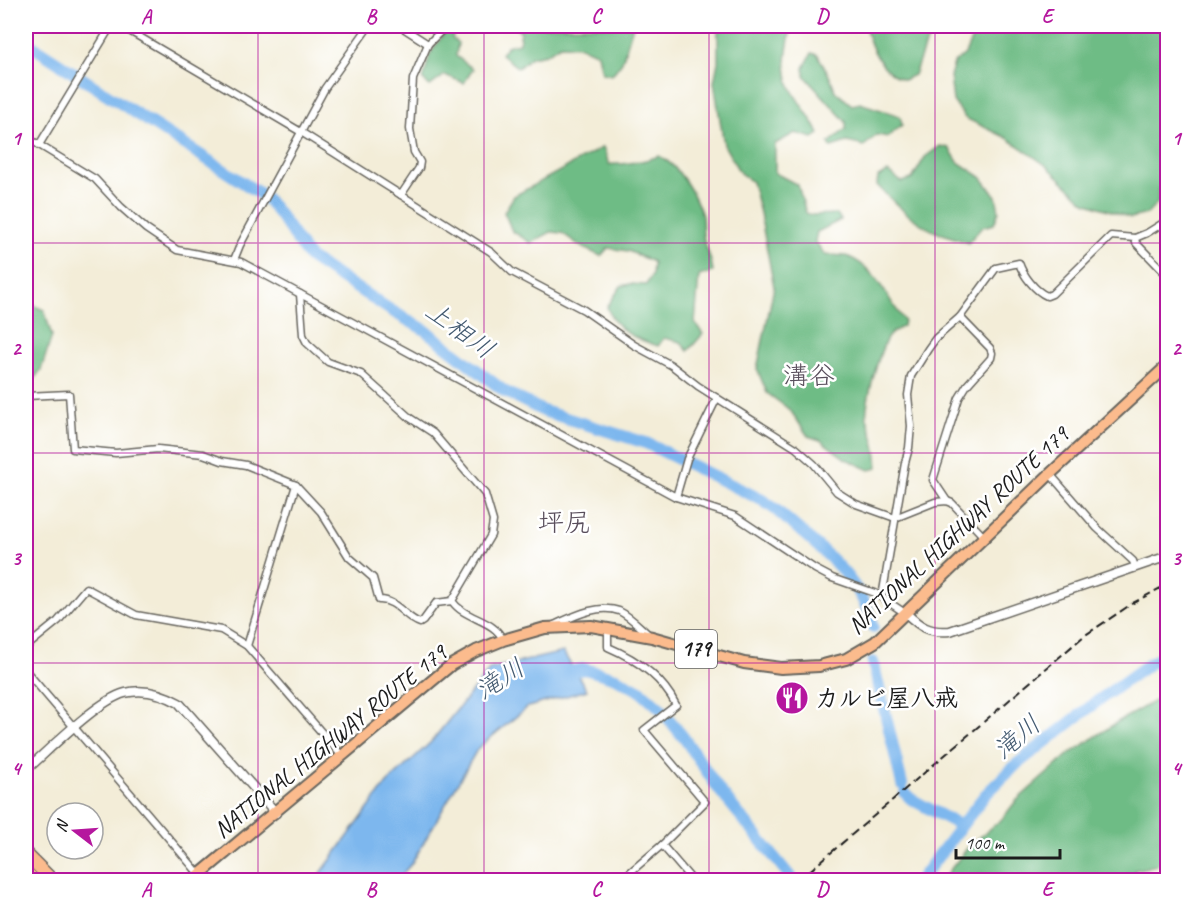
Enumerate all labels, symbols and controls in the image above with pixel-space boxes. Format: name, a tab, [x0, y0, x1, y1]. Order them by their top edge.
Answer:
text: A	[141, 4, 153, 29]
text: B	[366, 4, 378, 29]
text: C	[591, 4, 603, 29]
text: D	[816, 4, 830, 29]
text: E	[1042, 4, 1056, 29]
text: 1	[12, 126, 23, 151]
text: 1	[1172, 126, 1183, 151]
water label: 上相川	[419, 294, 501, 366]
text: 2	[12, 336, 23, 361]
text: 2	[1172, 336, 1183, 361]
district label: 溝谷	[783, 359, 835, 392]
street label: NATIONAL HIGHWAY ROUTE 179	[841, 418, 1076, 640]
district label: 坪尻	[538, 506, 590, 539]
text: 3	[12, 546, 23, 571]
text: 3	[1172, 546, 1183, 571]
road number: 179	[675, 630, 717, 668]
street label: NATIONAL HIGHWAY ROUTE 179	[207, 636, 454, 844]
water label: 滝川	[469, 651, 531, 707]
restaurant icon: カルビ屋八戒	[774, 680, 810, 716]
place label: カルビ屋八戒	[815, 683, 959, 713]
water label: 滝川	[986, 708, 1048, 766]
text: 4	[12, 756, 24, 781]
text: 4	[1172, 756, 1184, 781]
north arrow	[45, 801, 105, 861]
text: N	[51, 816, 74, 835]
scale bar	[956, 822, 1060, 860]
text: 100 m	[965, 832, 1006, 854]
text: A	[141, 877, 153, 902]
text: B	[366, 877, 378, 902]
text: C	[591, 877, 603, 902]
text: D	[816, 877, 830, 902]
text: E	[1042, 877, 1056, 902]

